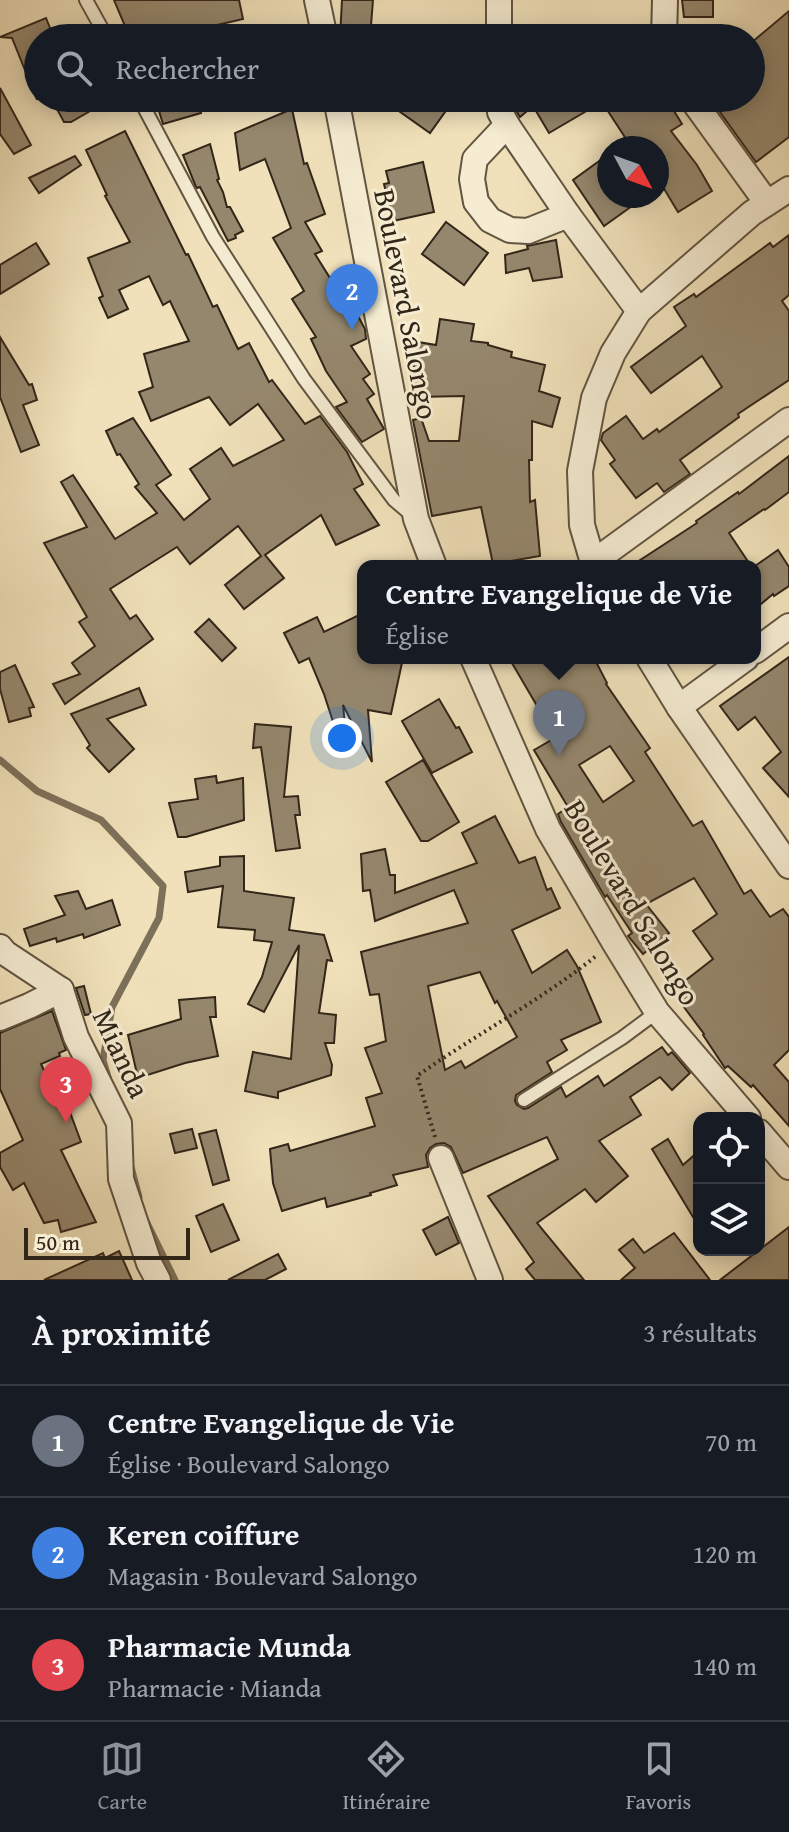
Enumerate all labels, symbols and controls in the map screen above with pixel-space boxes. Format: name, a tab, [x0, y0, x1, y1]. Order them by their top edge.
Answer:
search box	[24, 24, 765, 112]
icon: search	[52, 46, 96, 90]
text: Rechercher	[116, 46, 259, 90]
north arrow	[597, 136, 669, 208]
street label: Boulevard Salongo	[363, 185, 451, 423]
pin: 2	[326, 264, 378, 330]
popup	[357, 560, 761, 664]
text: Centre Evangelique de Vie	[386, 571, 732, 615]
text: Église	[386, 615, 449, 654]
pin: 1	[533, 690, 585, 756]
your location	[322, 718, 362, 758]
street label: Boulevard Salongo	[554, 790, 712, 1014]
street label: Mianda	[82, 1001, 162, 1105]
pin: 3	[40, 1057, 92, 1123]
map controls	[693, 1112, 765, 1256]
button: locate	[693, 1112, 765, 1184]
button: layers	[693, 1184, 765, 1256]
scale bar	[24, 1224, 190, 1260]
text: 50 m	[36, 1226, 80, 1258]
text: À proximité	[32, 1308, 211, 1357]
text: 3 résultats	[643, 1313, 757, 1352]
text: Centre Evangelique de Vie	[108, 1400, 455, 1444]
text: 1	[51, 1422, 65, 1461]
text: 70 m	[705, 1422, 757, 1461]
text: Église · Boulevard Salongo	[108, 1444, 390, 1483]
text: Keren coiffure	[108, 1512, 299, 1556]
text: 2	[51, 1534, 65, 1573]
text: 120 m	[692, 1534, 757, 1573]
text: Magasin · Boulevard Salongo	[108, 1556, 418, 1595]
text: Pharmacie Munda	[108, 1624, 351, 1668]
text: 3	[51, 1646, 65, 1685]
text: 140 m	[692, 1646, 757, 1685]
text: Pharmacie · Mianda	[108, 1668, 322, 1707]
tab: Carte	[98, 1737, 147, 1817]
tab: Itinéraire	[342, 1737, 430, 1817]
tab: Favoris	[626, 1737, 691, 1817]

